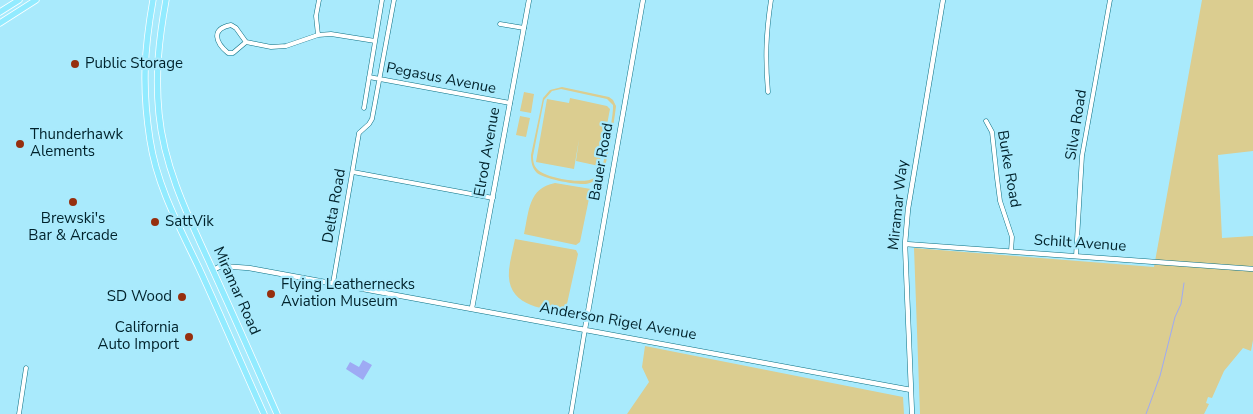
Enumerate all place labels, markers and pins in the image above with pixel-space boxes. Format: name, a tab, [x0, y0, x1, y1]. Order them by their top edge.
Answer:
place label: Public Storage	[85, 55, 183, 73]
marker: Public Storage	[69, 58, 81, 70]
place label: Thunderhawk Alements	[30, 126, 123, 161]
marker: Thunderhawk Alements	[14, 138, 26, 150]
marker: Brewski's Bar & Arcade	[67, 196, 79, 208]
place label: Brewski's Bar & Arcade	[28, 210, 118, 245]
place label: SattVik	[165, 213, 214, 231]
marker: SattVik	[149, 216, 161, 228]
place label: Flying Leathernecks Aviation Museum	[281, 276, 415, 311]
place label: SD Wood	[107, 288, 172, 306]
marker: Flying Leathernecks Aviation Museum	[265, 288, 277, 300]
marker: SD Wood	[176, 291, 188, 303]
place label: California Auto Import	[97, 319, 179, 354]
marker: California Auto Import	[183, 331, 195, 343]

